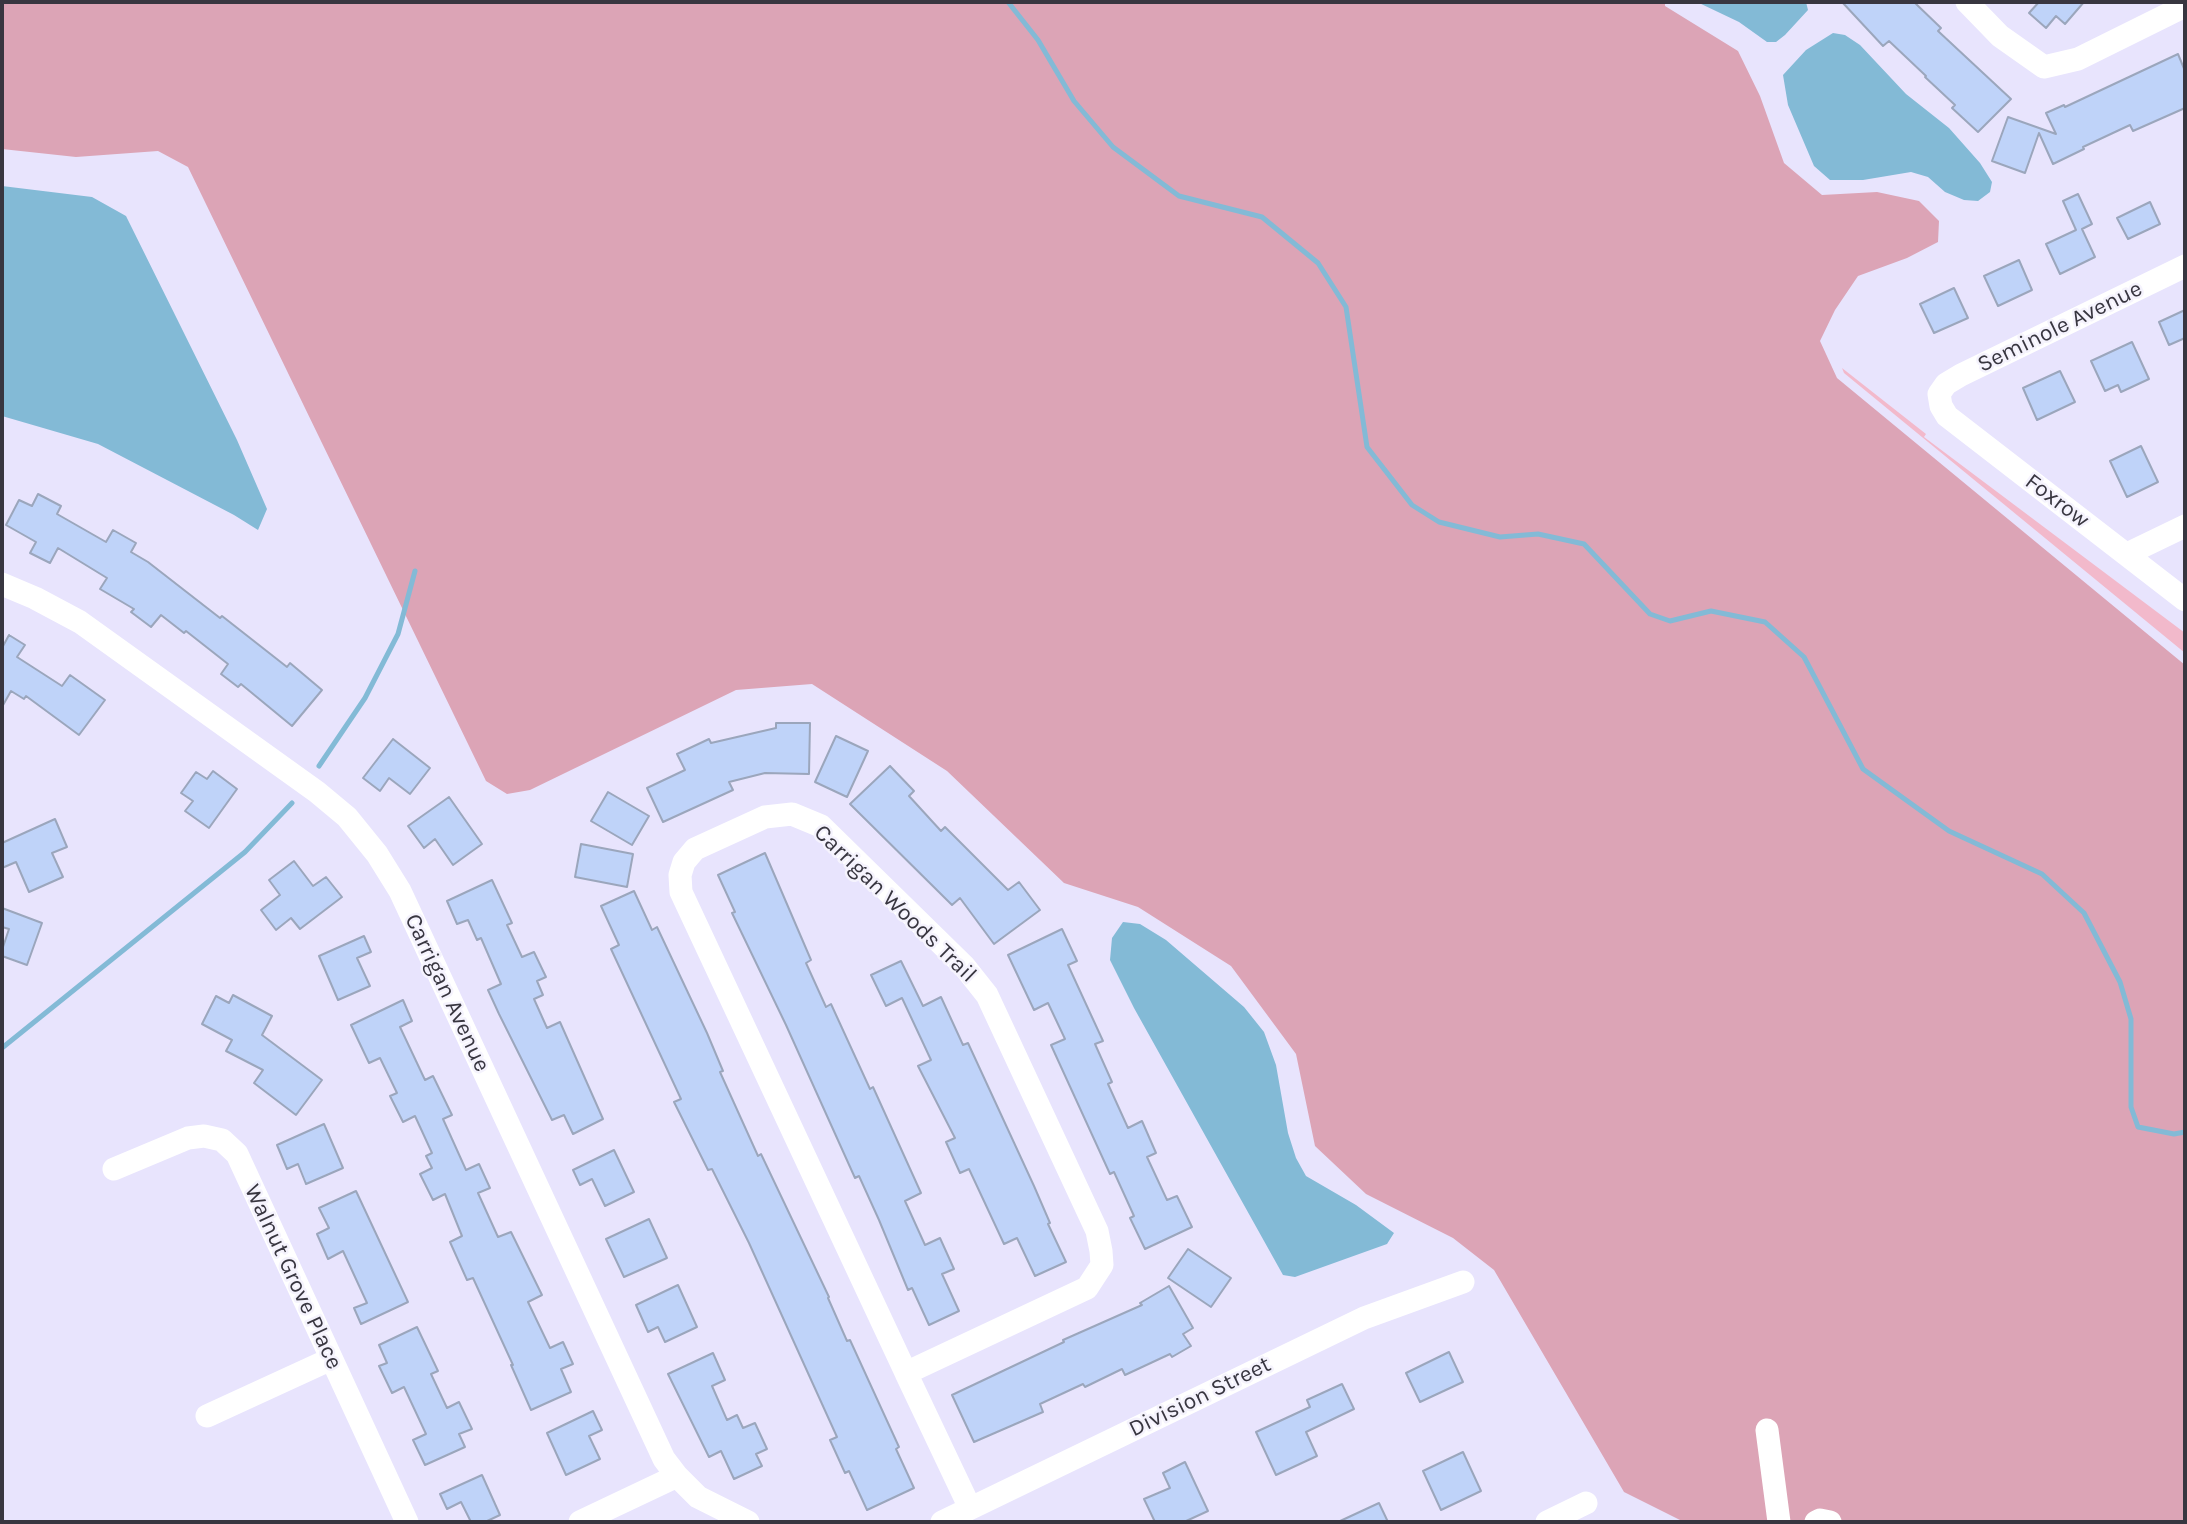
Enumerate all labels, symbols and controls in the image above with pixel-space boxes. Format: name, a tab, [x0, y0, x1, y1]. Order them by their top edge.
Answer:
street label: Seminole Avenue	[1973, 275, 2147, 379]
street label: Foxrow	[2019, 468, 2095, 534]
street label: Carrigan Woods Trail	[808, 819, 982, 989]
street label: Carrigan Avenue	[398, 910, 496, 1076]
street label: Walnut Grove Place	[238, 1180, 348, 1374]
street label: Division Street	[1125, 1351, 1275, 1443]

